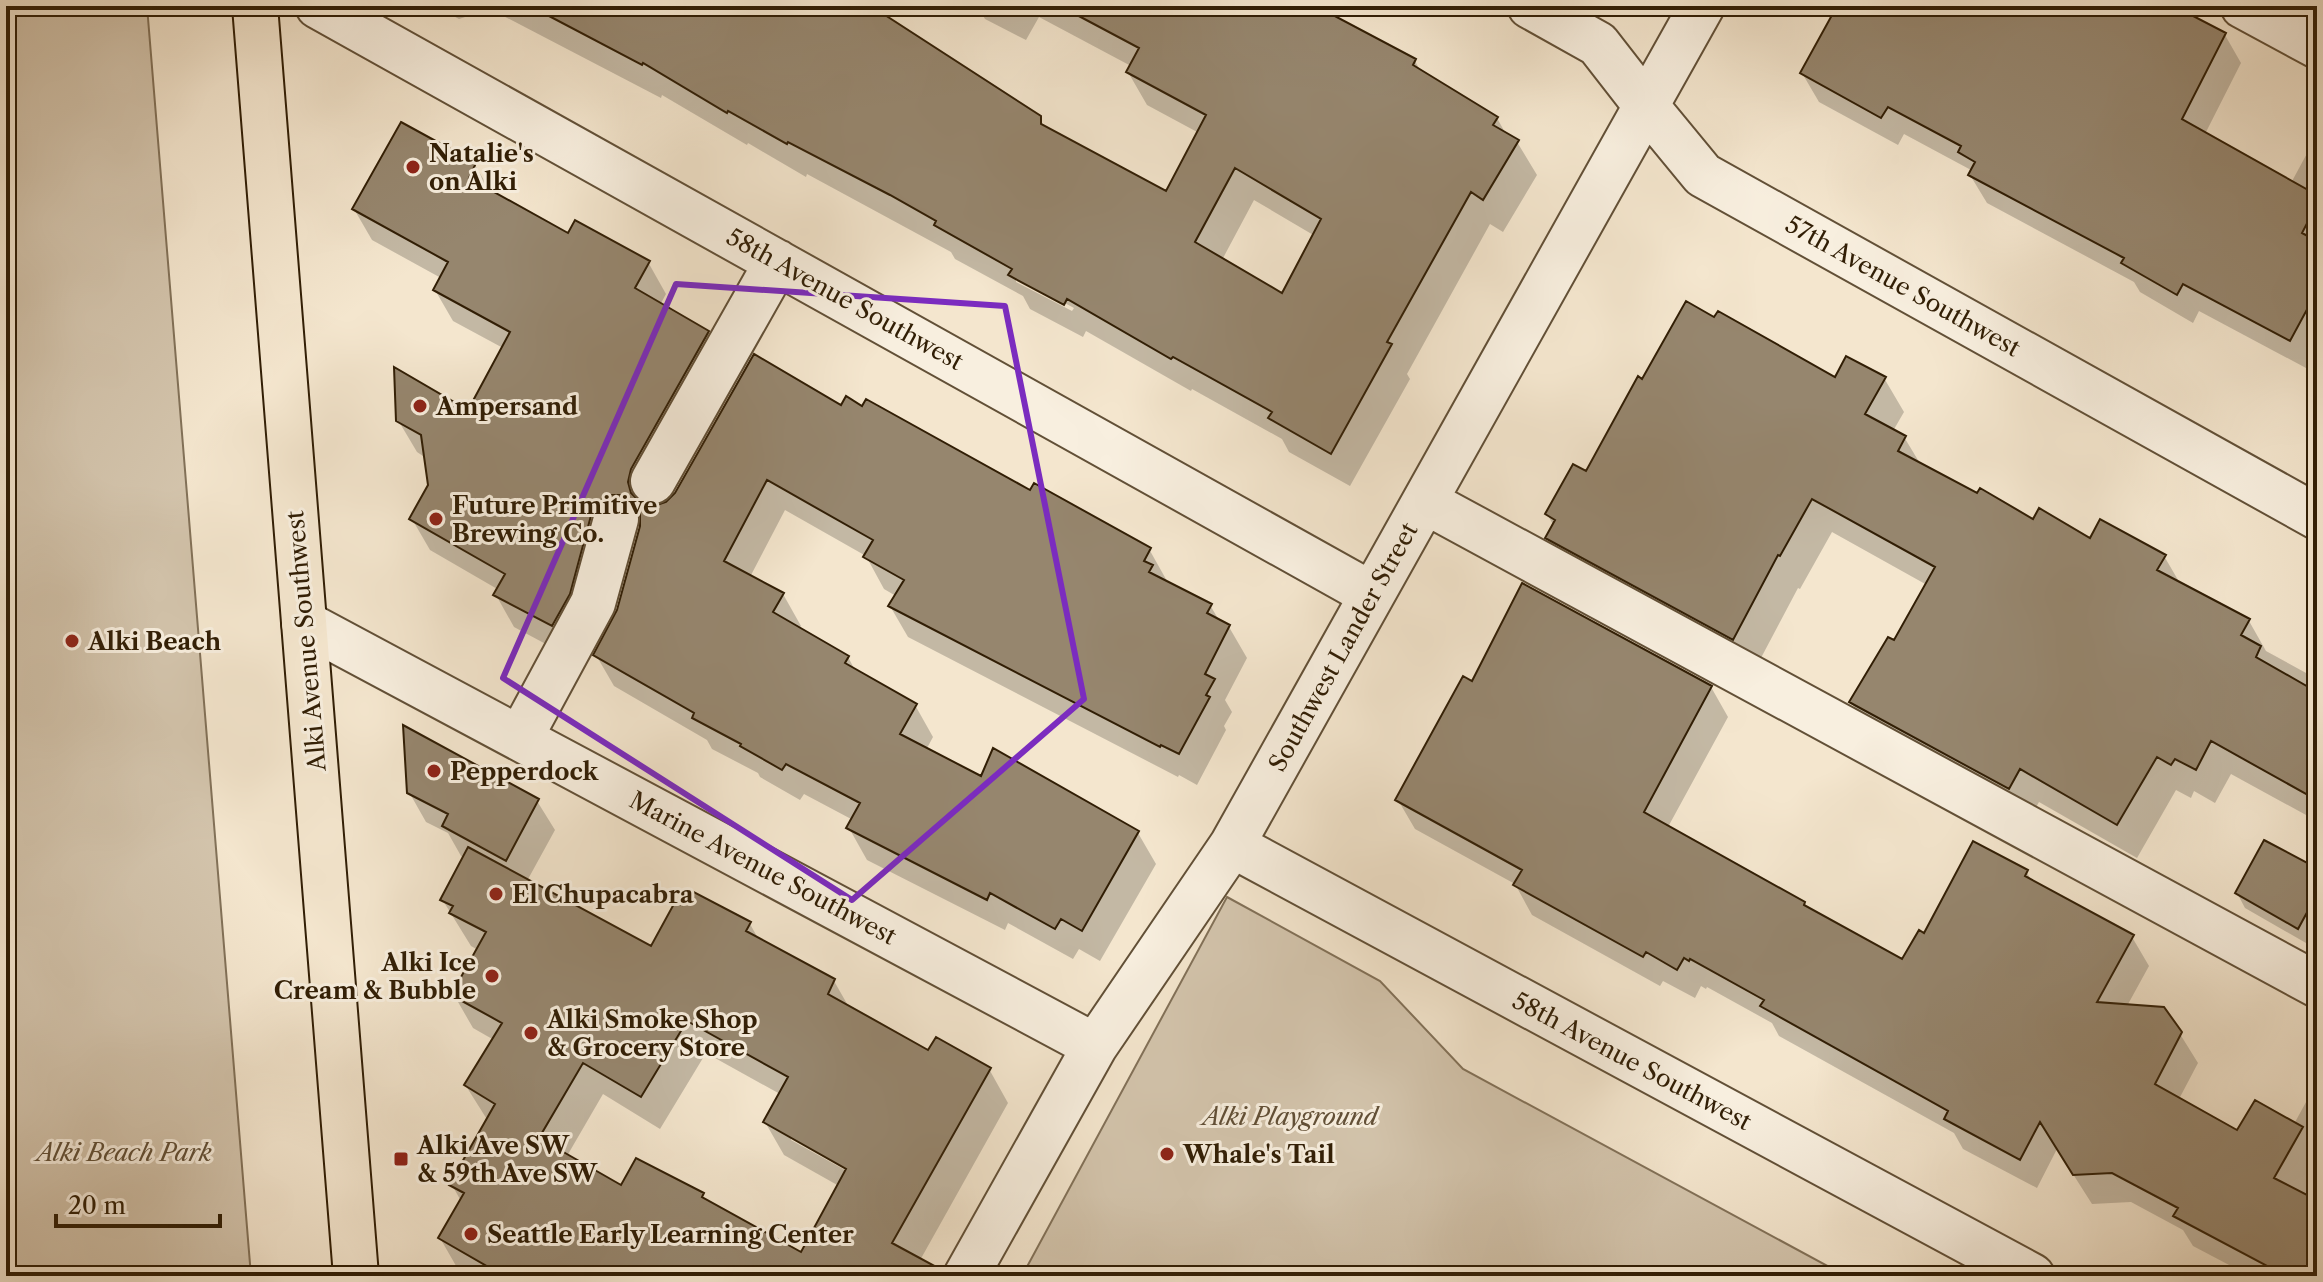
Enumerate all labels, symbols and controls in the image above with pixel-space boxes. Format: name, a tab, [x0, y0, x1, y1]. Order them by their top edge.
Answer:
place label: Natalie's on Alki	[429, 139, 534, 196]
marker: Natalie's on Alki	[404, 158, 422, 176]
street label: 57th Avenue Southwest	[1781, 209, 2026, 363]
street label: 58th Avenue Southwest	[722, 222, 969, 376]
place label: Ampersand	[435, 392, 578, 421]
marker: Ampersand	[411, 397, 429, 415]
place label: Future Primitive Brewing Co.	[452, 491, 657, 548]
street label: Alki Avenue Southwest	[280, 509, 332, 773]
marker: Future Primitive Brewing Co.	[427, 510, 445, 528]
street label: Southwest Lander Street	[1262, 517, 1424, 777]
place label: Alki Beach	[87, 627, 222, 656]
marker: Alki Beach	[63, 632, 81, 650]
place label: Pepperdock	[450, 757, 600, 786]
marker: Pepperdock	[425, 762, 443, 780]
street label: Marine Avenue Southwest	[625, 785, 902, 951]
place label: El Chupacabra	[512, 880, 695, 909]
marker: El Chupacabra	[487, 885, 505, 903]
place label: Alki Ice Cream & Bubble	[274, 948, 476, 1005]
marker: Alki Ice Cream & Bubble	[483, 967, 501, 985]
street label: 58th Avenue Southwest	[1508, 986, 1757, 1137]
place label: Alki Smoke Shop & Grocery Store	[546, 1005, 758, 1062]
marker: Alki Smoke Shop & Grocery Store	[522, 1024, 540, 1042]
park label: Alki Playground	[1198, 1102, 1380, 1131]
place label: Alki Ave SW & 59th Ave SW	[416, 1131, 598, 1188]
park label: Alki Beach Park	[32, 1138, 212, 1167]
place label: Whale's Tail	[1182, 1140, 1335, 1169]
marker: Whale's Tail	[1158, 1145, 1176, 1163]
marker: Alki Ave SW & 59th Ave SW	[392, 1150, 410, 1168]
scale bar	[56, 1178, 220, 1228]
text: 20 m	[68, 1191, 126, 1220]
place label: Seattle Early Learning Center	[487, 1220, 854, 1249]
marker: Seattle Early Learning Center	[462, 1225, 480, 1243]

